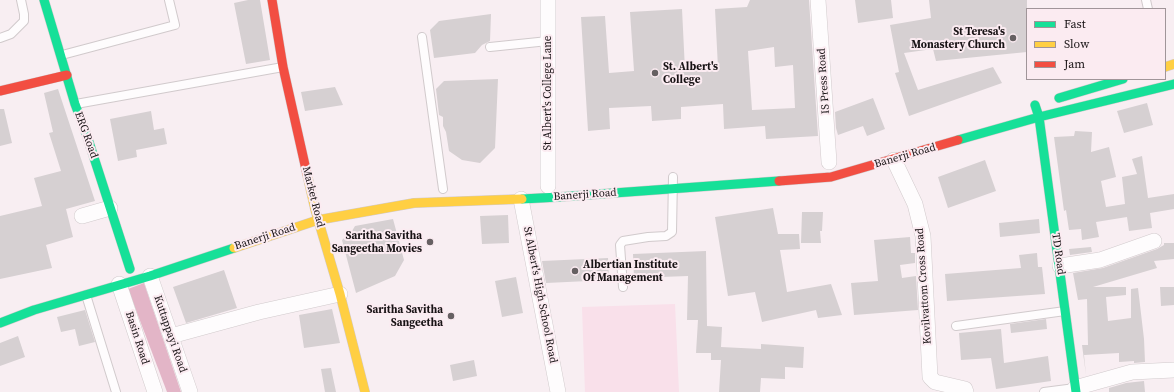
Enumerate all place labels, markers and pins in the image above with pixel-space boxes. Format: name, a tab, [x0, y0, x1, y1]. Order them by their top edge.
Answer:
place label: St Teresa's Monastery Church	[911, 25, 1005, 51]
marker: St Teresa's Monastery Church	[1008, 33, 1018, 43]
place label: St. Albert's College	[663, 60, 718, 86]
marker: St. Albert's College	[650, 68, 660, 78]
place label: Saritha Savitha Sangeetha Movies	[332, 229, 422, 255]
marker: Saritha Savitha Sangeetha Movies	[425, 237, 435, 247]
place label: Albertian Institute Of Management	[583, 258, 678, 284]
marker: Albertian Institute Of Management	[570, 266, 580, 276]
place label: Saritha Savitha Sangeetha	[366, 303, 443, 329]
marker: Saritha Savitha Sangeetha	[446, 311, 456, 321]

